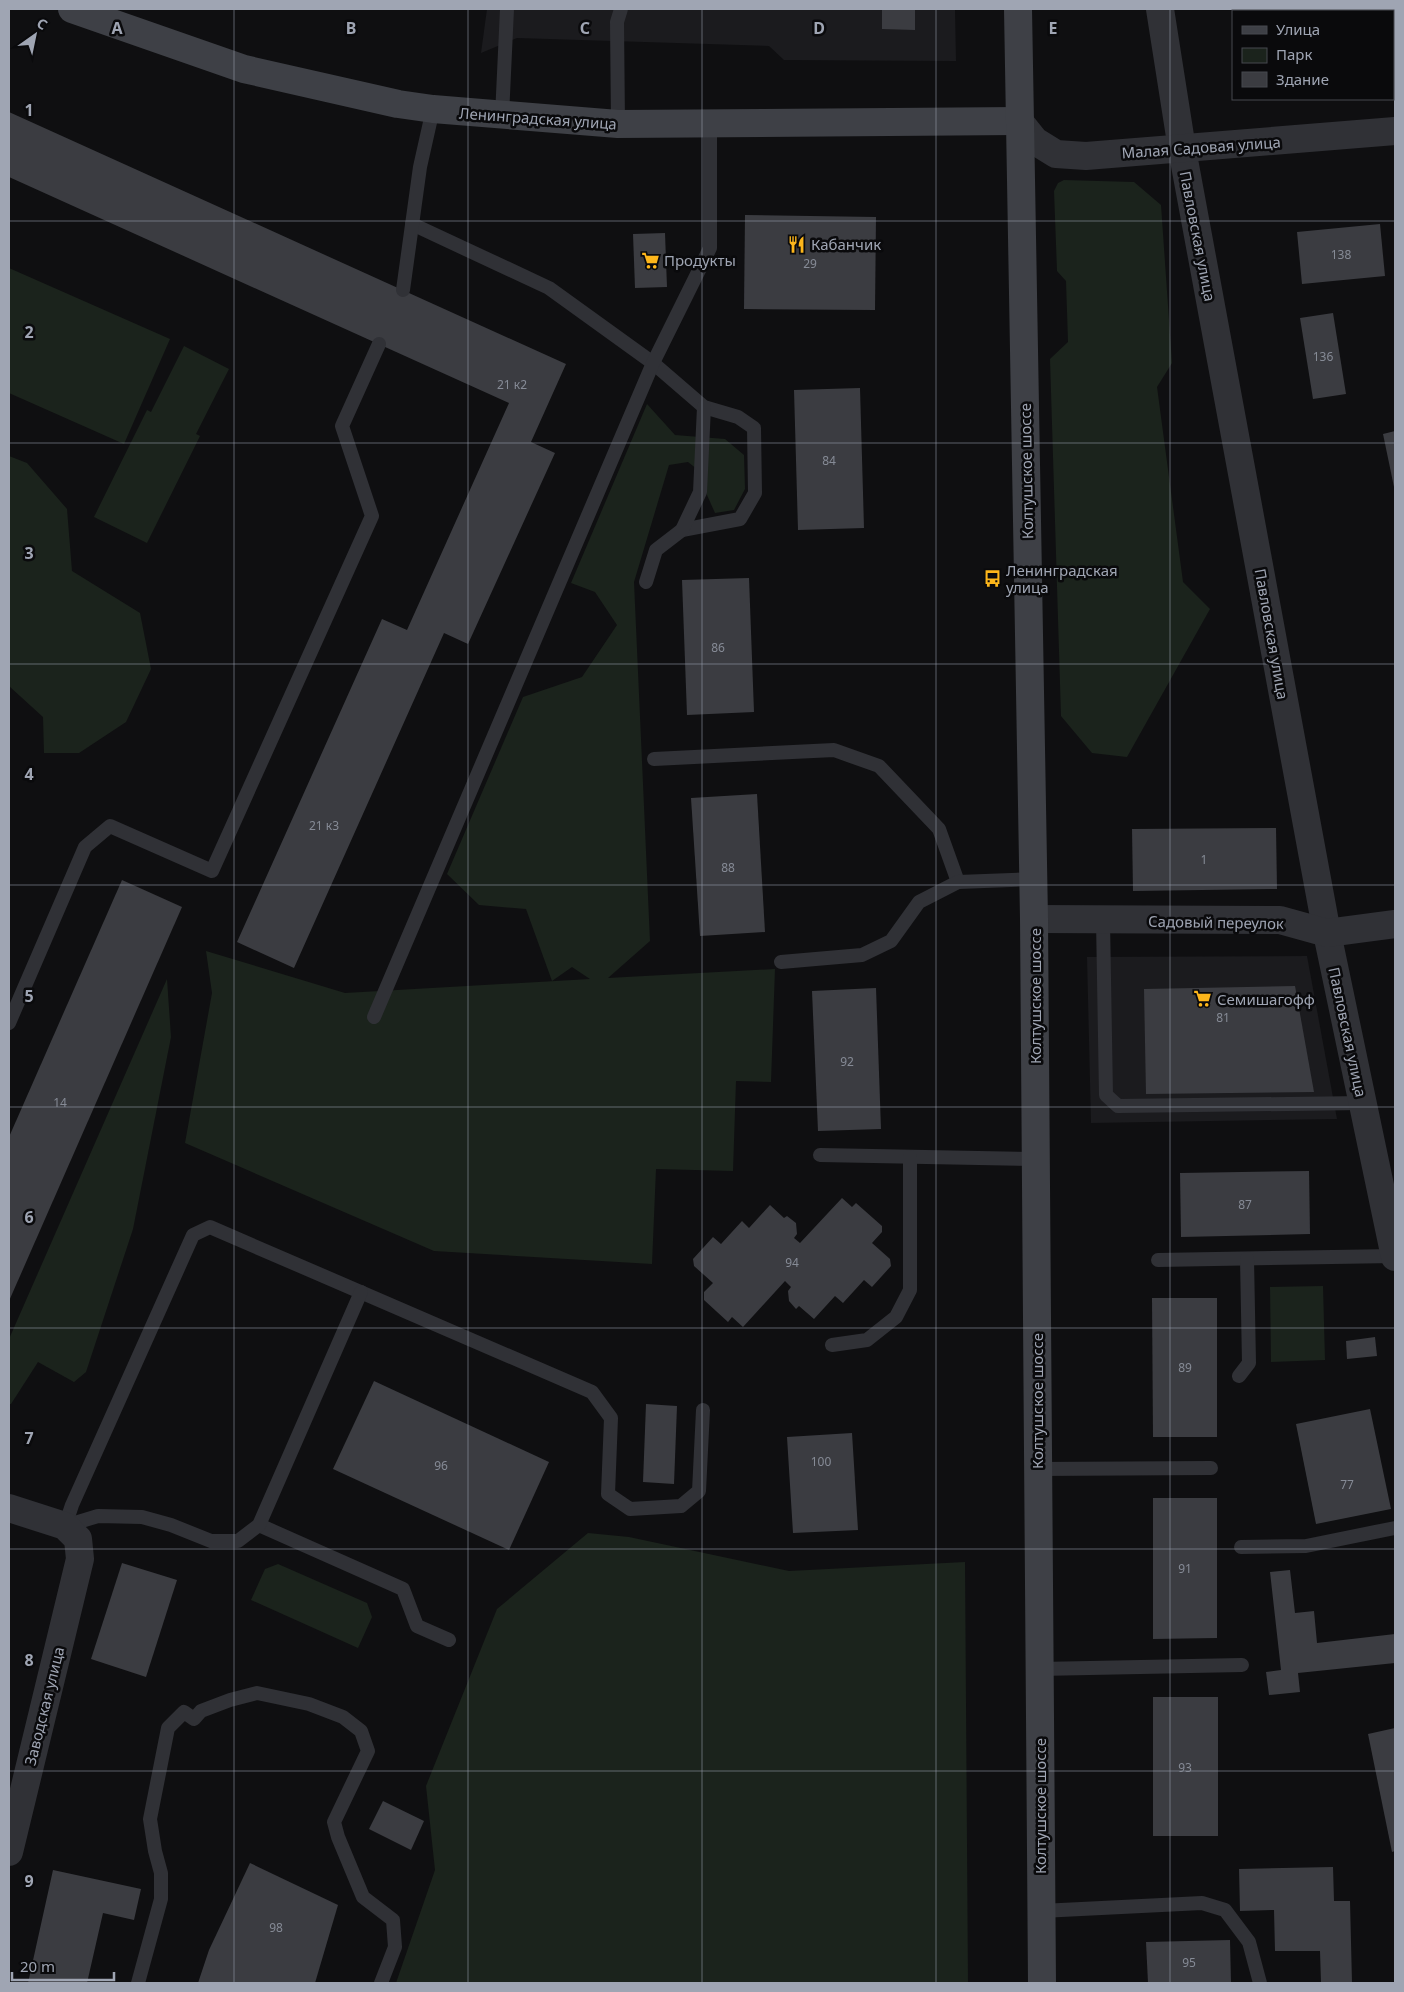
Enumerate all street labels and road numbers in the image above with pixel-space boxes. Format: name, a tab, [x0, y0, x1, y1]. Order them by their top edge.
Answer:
street label: Ленинградская улица	[458, 103, 618, 133]
street label: Малая Садовая улица	[1121, 131, 1281, 163]
street label: Павловская улица	[1176, 169, 1220, 303]
street label: Колтушское шоссе	[1015, 403, 1037, 539]
street label: Павловская улица	[1251, 567, 1293, 701]
street label: Садовый переулок	[1148, 911, 1284, 933]
street label: Колтушское шоссе	[1025, 928, 1045, 1064]
street label: Павловская улица	[1324, 965, 1372, 1099]
street label: Колтушское шоссе	[1027, 1333, 1047, 1469]
street label: Заводская улица	[20, 1644, 68, 1768]
street label: Колтушское шоссе	[1030, 1738, 1050, 1874]

